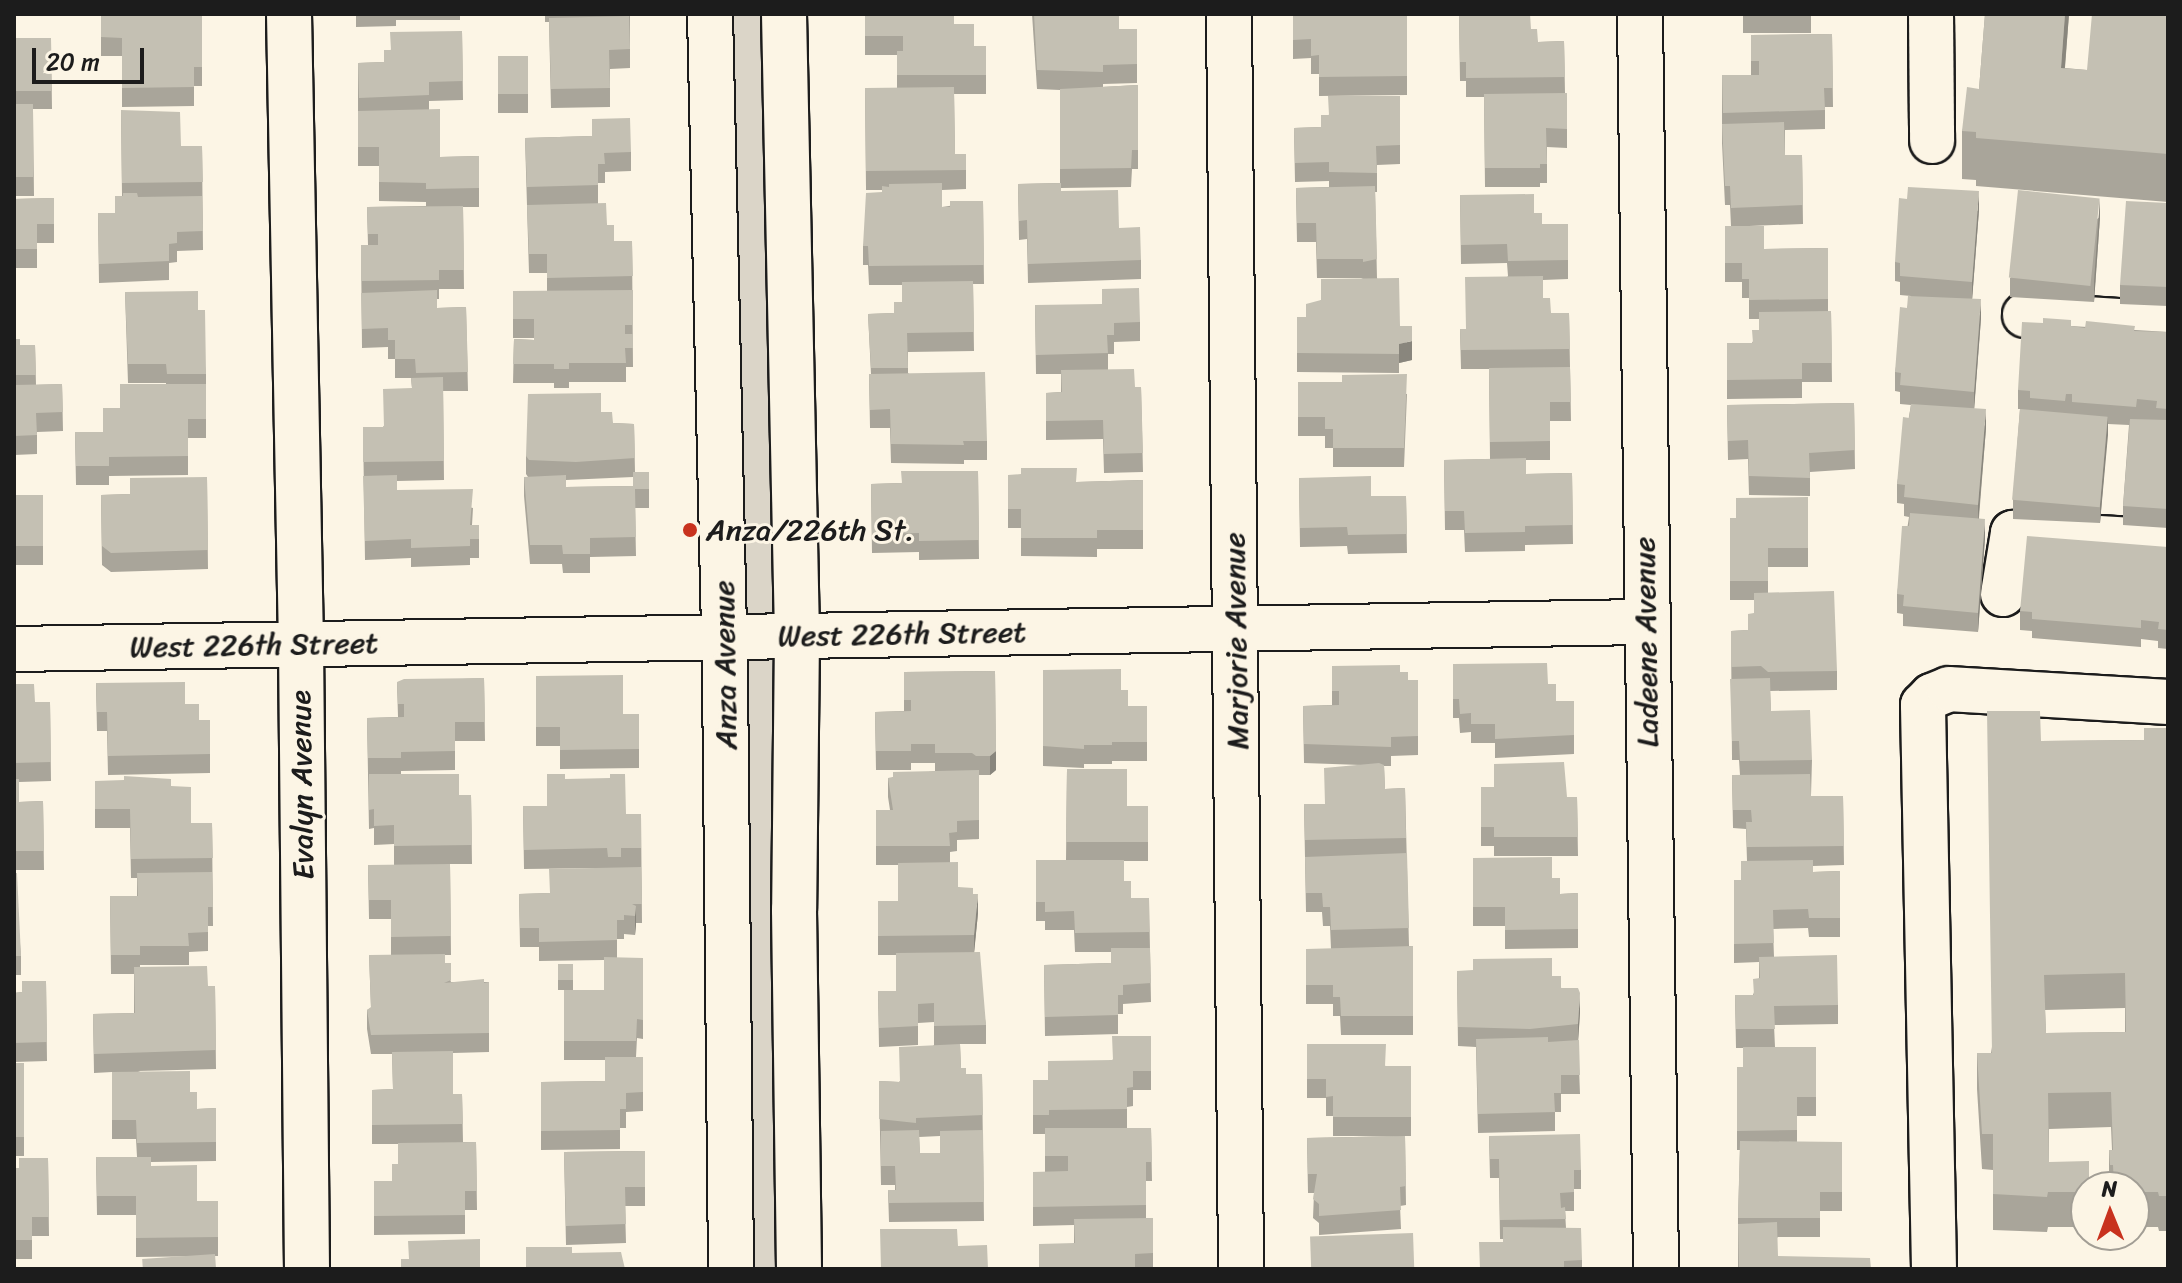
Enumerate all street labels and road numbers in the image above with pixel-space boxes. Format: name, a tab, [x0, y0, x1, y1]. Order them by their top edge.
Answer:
street label: Marjorie Avenue	[1216, 533, 1256, 749]
street label: Ladeene Avenue	[1626, 537, 1666, 747]
street label: Anza Avenue	[706, 580, 744, 750]
street label: West 226th Street	[777, 614, 1027, 654]
street label: West 226th Street	[129, 625, 379, 665]
street label: Evalyn Avenue	[282, 690, 322, 880]

